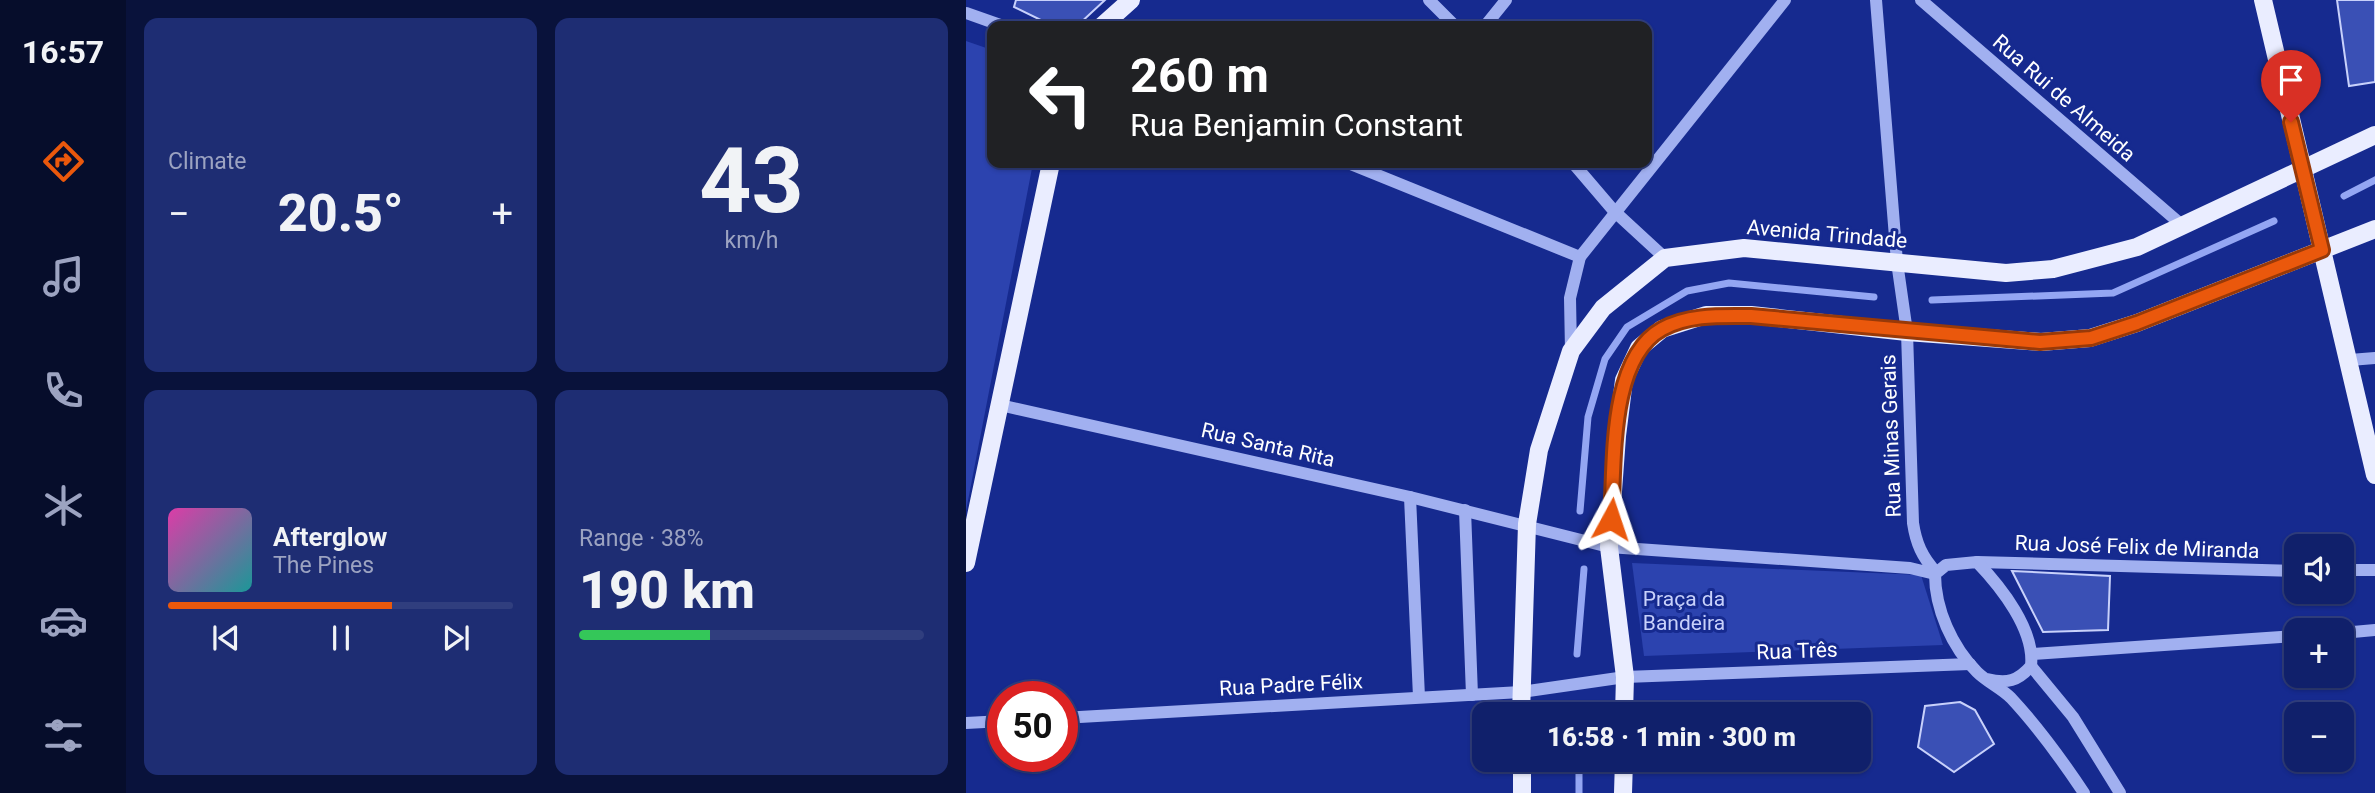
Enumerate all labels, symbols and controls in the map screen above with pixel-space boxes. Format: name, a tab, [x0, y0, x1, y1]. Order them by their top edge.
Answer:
street label: Rua Rui de Almeida	[1988, 30, 2140, 166]
text: 16:57	[22, 33, 104, 71]
text: 260 m	[1130, 47, 1269, 104]
icon: left	[1015, 49, 1106, 140]
pin	[2261, 50, 2321, 122]
icon: arrive	[2272, 61, 2310, 99]
text: Rua Benjamin Constant	[1130, 106, 1463, 144]
text: 43	[699, 128, 804, 234]
icon: directions	[39, 137, 88, 186]
text: Climate	[168, 148, 247, 175]
text: 20.5°	[278, 183, 404, 244]
text: −	[168, 192, 190, 236]
text: +	[491, 192, 513, 236]
street label: Avenida Trindade	[1746, 215, 1908, 253]
text: km/h	[725, 227, 779, 254]
icon: music	[39, 252, 88, 301]
street label: Rua Minas Gerais	[1876, 354, 1906, 518]
icon: phone	[39, 366, 88, 415]
street label: Rua Santa Rita	[1199, 418, 1337, 472]
icon: climate	[39, 481, 88, 530]
position arrow	[1574, 482, 1648, 556]
text: Afterglow	[273, 522, 387, 552]
text: Range · 38%	[579, 525, 704, 552]
street label: Rua José Felix de Miranda	[2014, 531, 2260, 563]
map controls	[2284, 534, 2354, 772]
button: sound	[2284, 534, 2354, 604]
text: The Pines	[273, 552, 374, 579]
text: 190 km	[579, 560, 755, 621]
park label: Praça da Bandeira	[1643, 587, 1725, 635]
icon: car	[39, 596, 88, 645]
button: +	[2284, 618, 2354, 688]
icon: previous	[207, 619, 245, 657]
icon: pause	[322, 619, 360, 657]
icon: next	[437, 619, 475, 657]
street label: Rua Três	[1756, 638, 1838, 664]
street label: Rua Padre Félix	[1218, 669, 1364, 701]
speed limit sign: 50	[987, 681, 1078, 772]
button: −	[2284, 702, 2354, 772]
icon: filters	[39, 711, 88, 760]
text: 16:58 · 1 min · 300 m	[1547, 722, 1796, 752]

